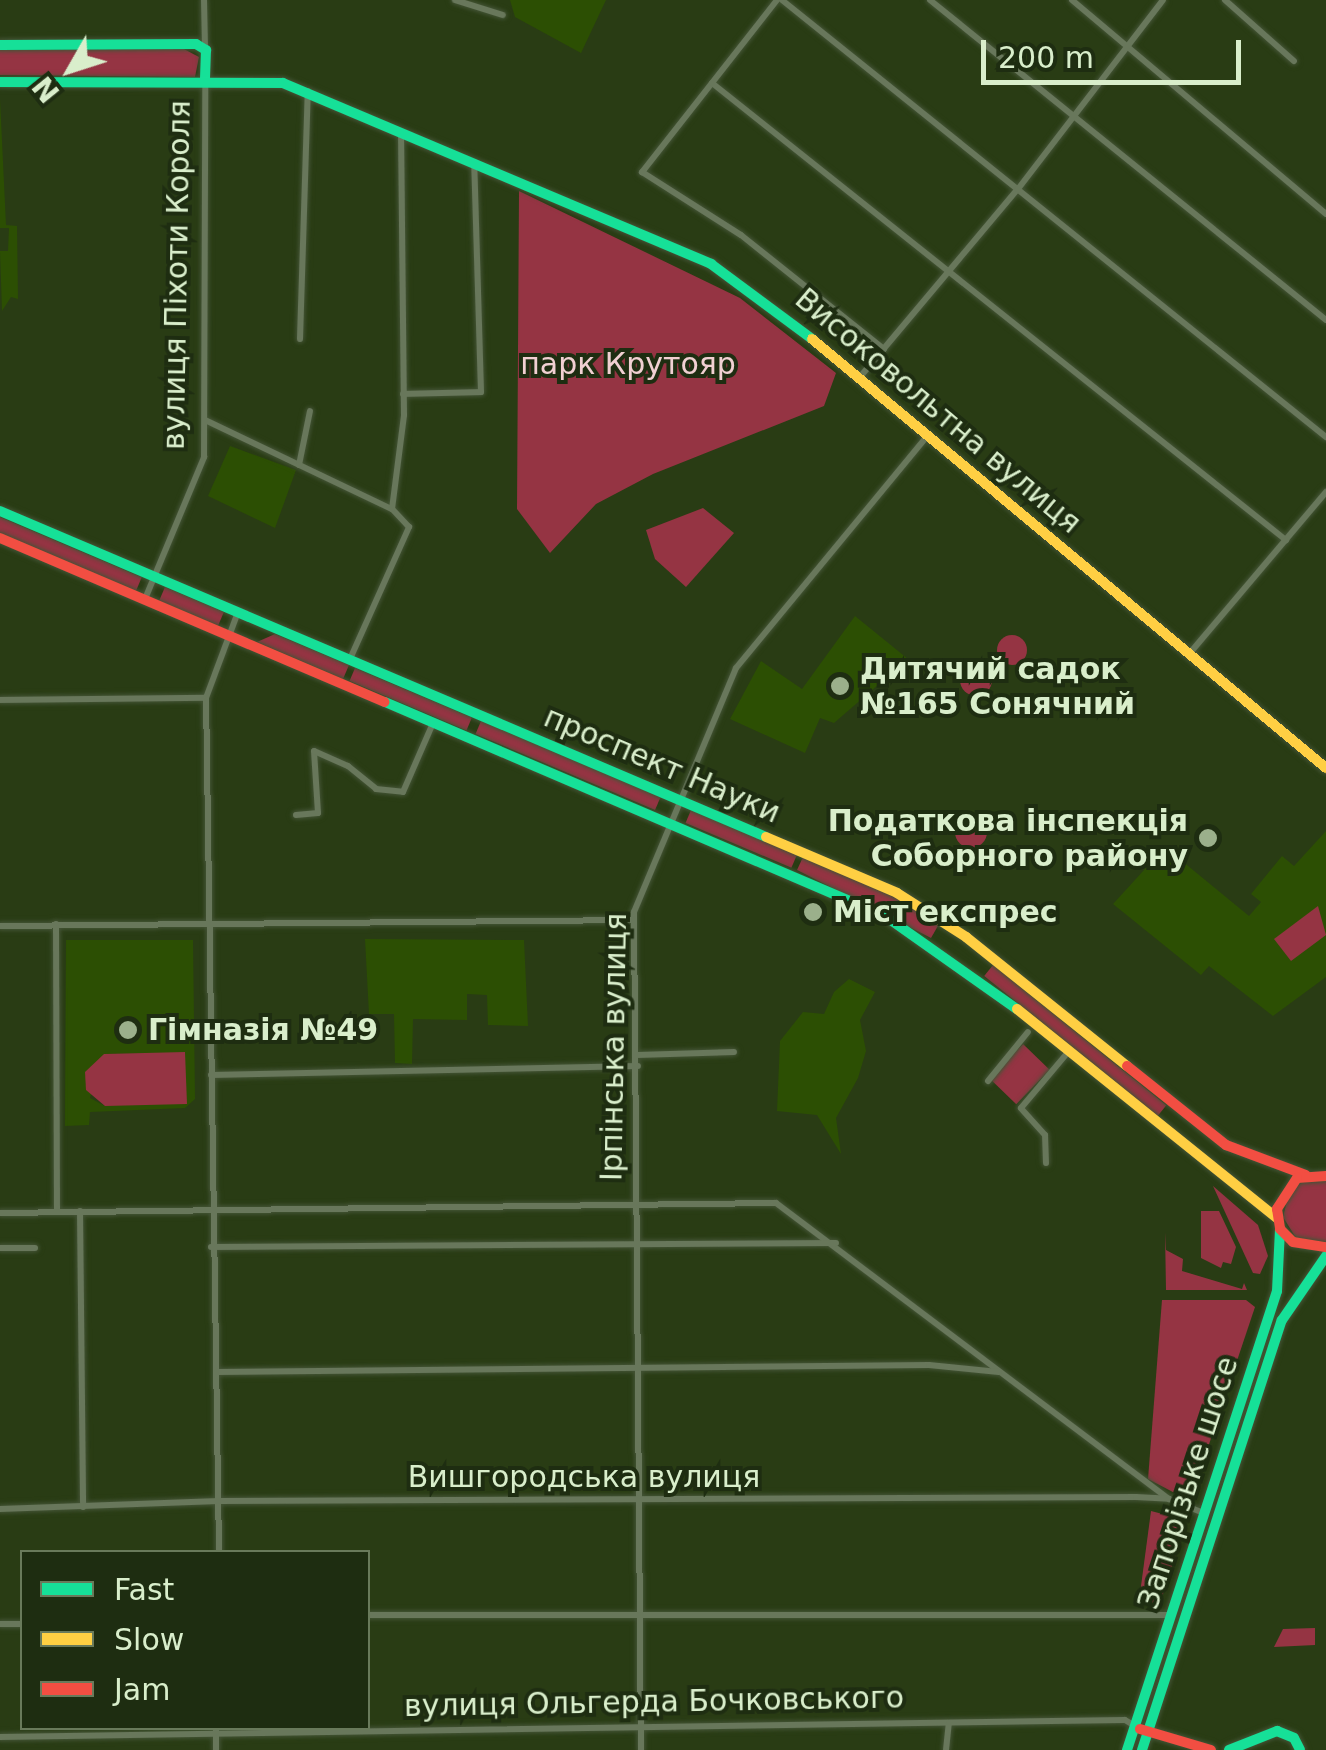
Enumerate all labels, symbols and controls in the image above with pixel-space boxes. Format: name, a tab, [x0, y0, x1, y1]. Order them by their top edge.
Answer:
north arrow	[20, 20, 120, 120]
scale bar	[986, 20, 1246, 82]
text: 200 m	[998, 40, 1094, 75]
text: N	[26, 70, 66, 109]
street label: вулиця Піхоти Короля	[156, 100, 198, 450]
street label: Високовольтна вулиця	[788, 281, 1088, 541]
park label: парк Крутояр	[520, 346, 736, 382]
place label: Дитячий садок №165 Сонячний	[860, 651, 1135, 722]
marker: Дитячий садок №165 Сонячний	[829, 675, 851, 697]
street label: проспект Науки	[539, 699, 785, 831]
place label: Податкова інспекція Соборного району	[828, 803, 1188, 874]
marker: Податкова інспекція Соборного району	[1197, 827, 1219, 849]
place label: Міст експрес	[833, 894, 1058, 930]
marker: Міст експрес	[802, 901, 824, 923]
street label: Ірпінська вулиця	[594, 913, 634, 1181]
place label: Гімназія №49	[148, 1012, 378, 1048]
marker: Гімназія №49	[117, 1019, 139, 1041]
street label: Запорізьке шосе	[1130, 1352, 1246, 1614]
street label: Вишгородська вулиця	[408, 1459, 760, 1495]
legend	[20, 1550, 370, 1730]
text: Fast	[114, 1572, 174, 1607]
text: Slow	[114, 1622, 184, 1657]
text: Jam	[114, 1672, 170, 1707]
street label: вулиця Ольгерда Бочковського	[404, 1680, 904, 1724]

